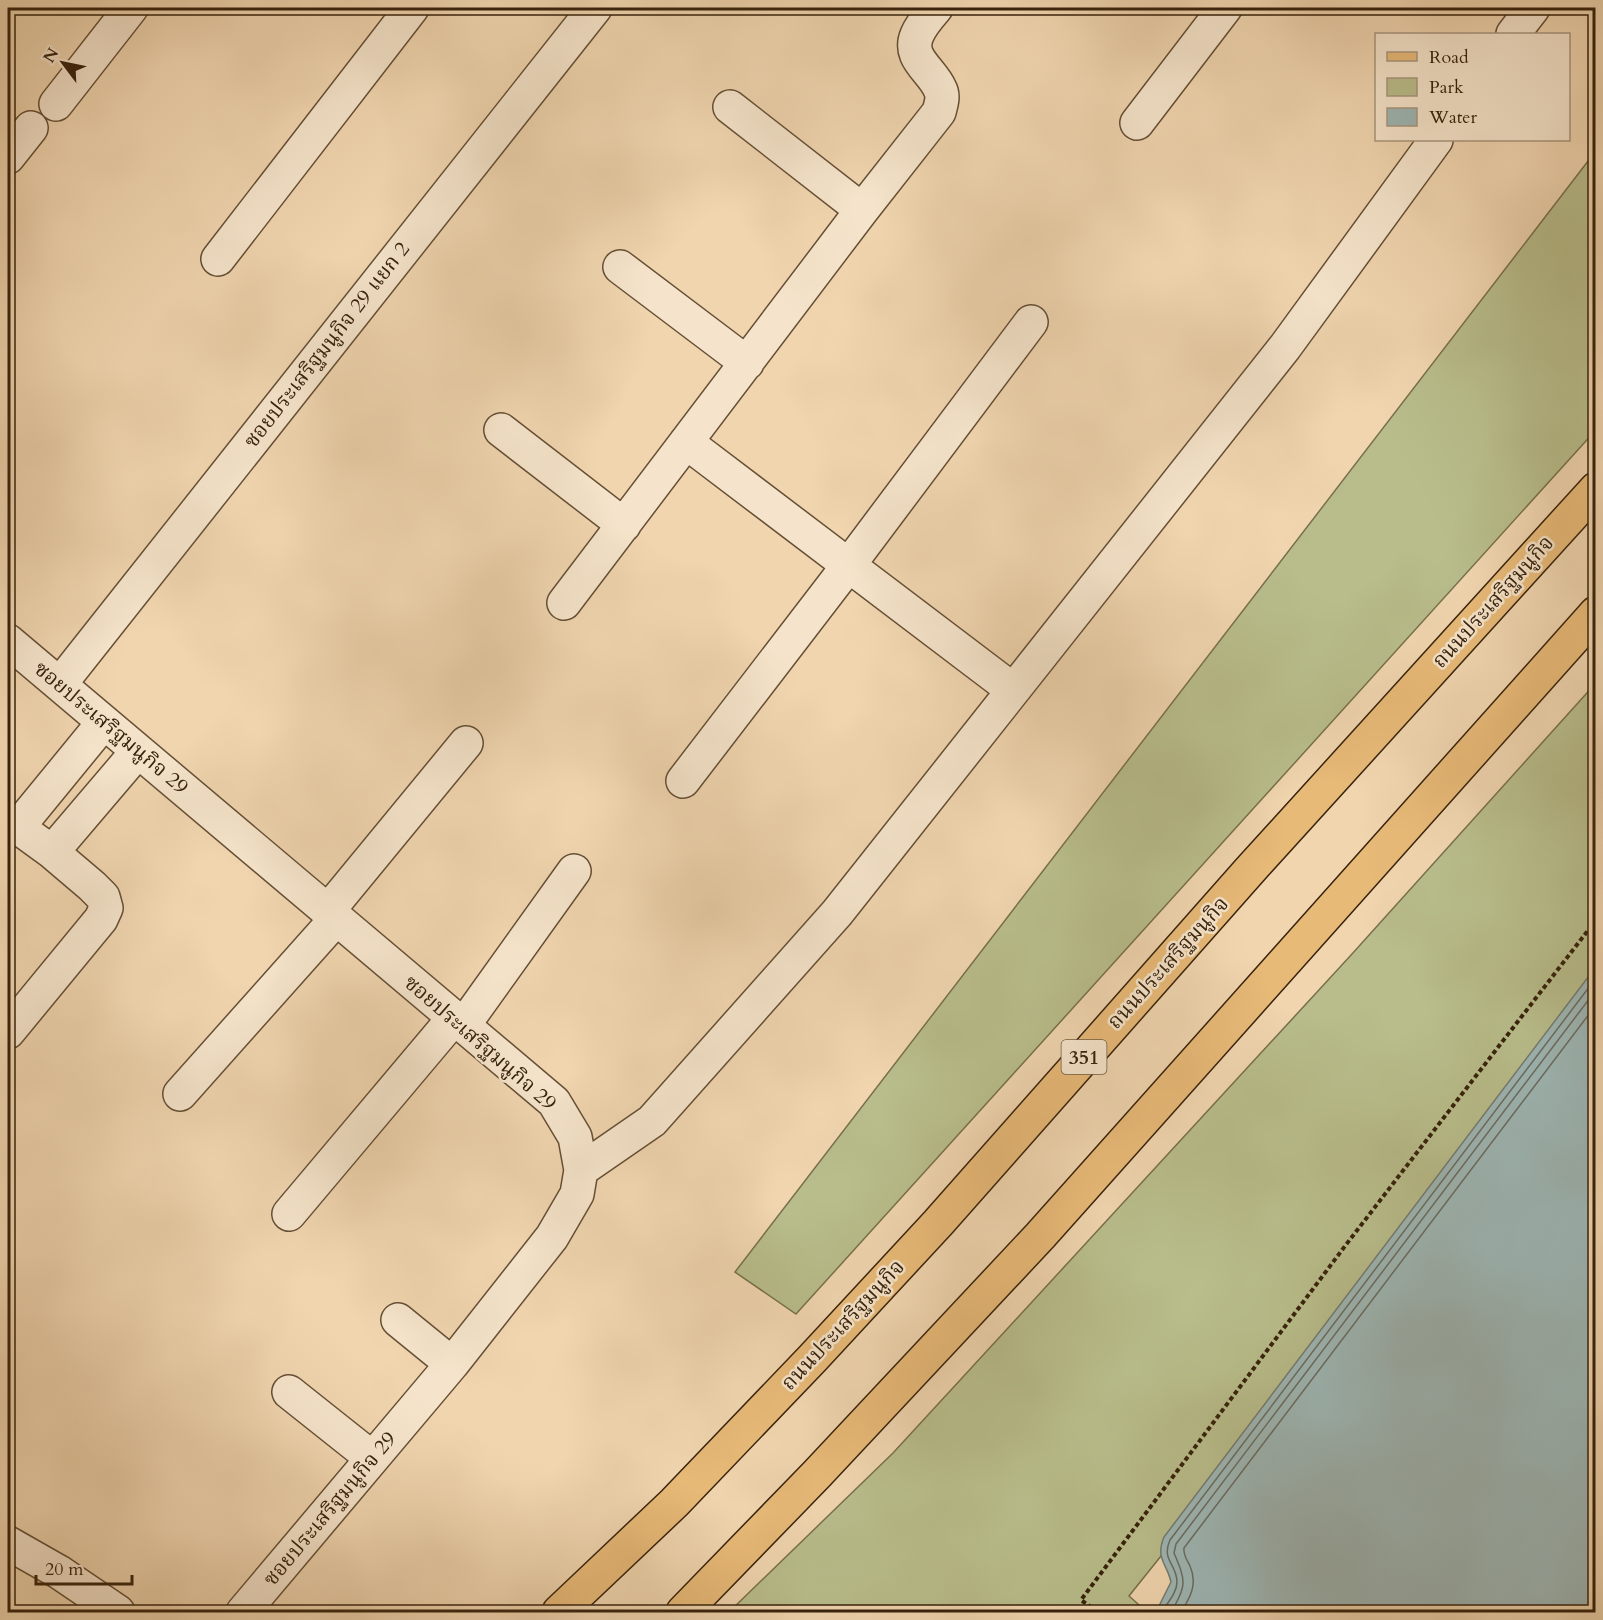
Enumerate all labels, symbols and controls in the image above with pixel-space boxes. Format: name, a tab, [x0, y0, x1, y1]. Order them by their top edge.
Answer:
north arrow	[33, 33, 93, 93]
legend	[1375, 33, 1570, 141]
text: N	[38, 44, 64, 67]
text: Road	[1429, 45, 1469, 70]
text: Park	[1429, 75, 1464, 100]
text: Water	[1428, 105, 1478, 130]
street label: ซอยประเสริฐมนูกิจ 29 แยก 2	[237, 236, 417, 454]
street label: ถนนประเสริฐมนูกิจ	[1426, 529, 1560, 675]
street label: ซอยประเสริฐมนูกิจ 29	[28, 655, 195, 801]
street label: ถนนประเสริฐมนูกิจ	[1101, 890, 1235, 1036]
street label: ซอยประเสริฐมนูกิจ 29	[397, 969, 563, 1118]
road number: 351	[1062, 1040, 1106, 1074]
street label: ถนนประเสริฐมนูกิจ	[775, 1253, 911, 1397]
street label: ซอยประเสริฐมนูกิจ 29	[257, 1425, 403, 1592]
scale bar	[36, 1548, 132, 1586]
text: 20 m	[45, 1557, 84, 1582]

